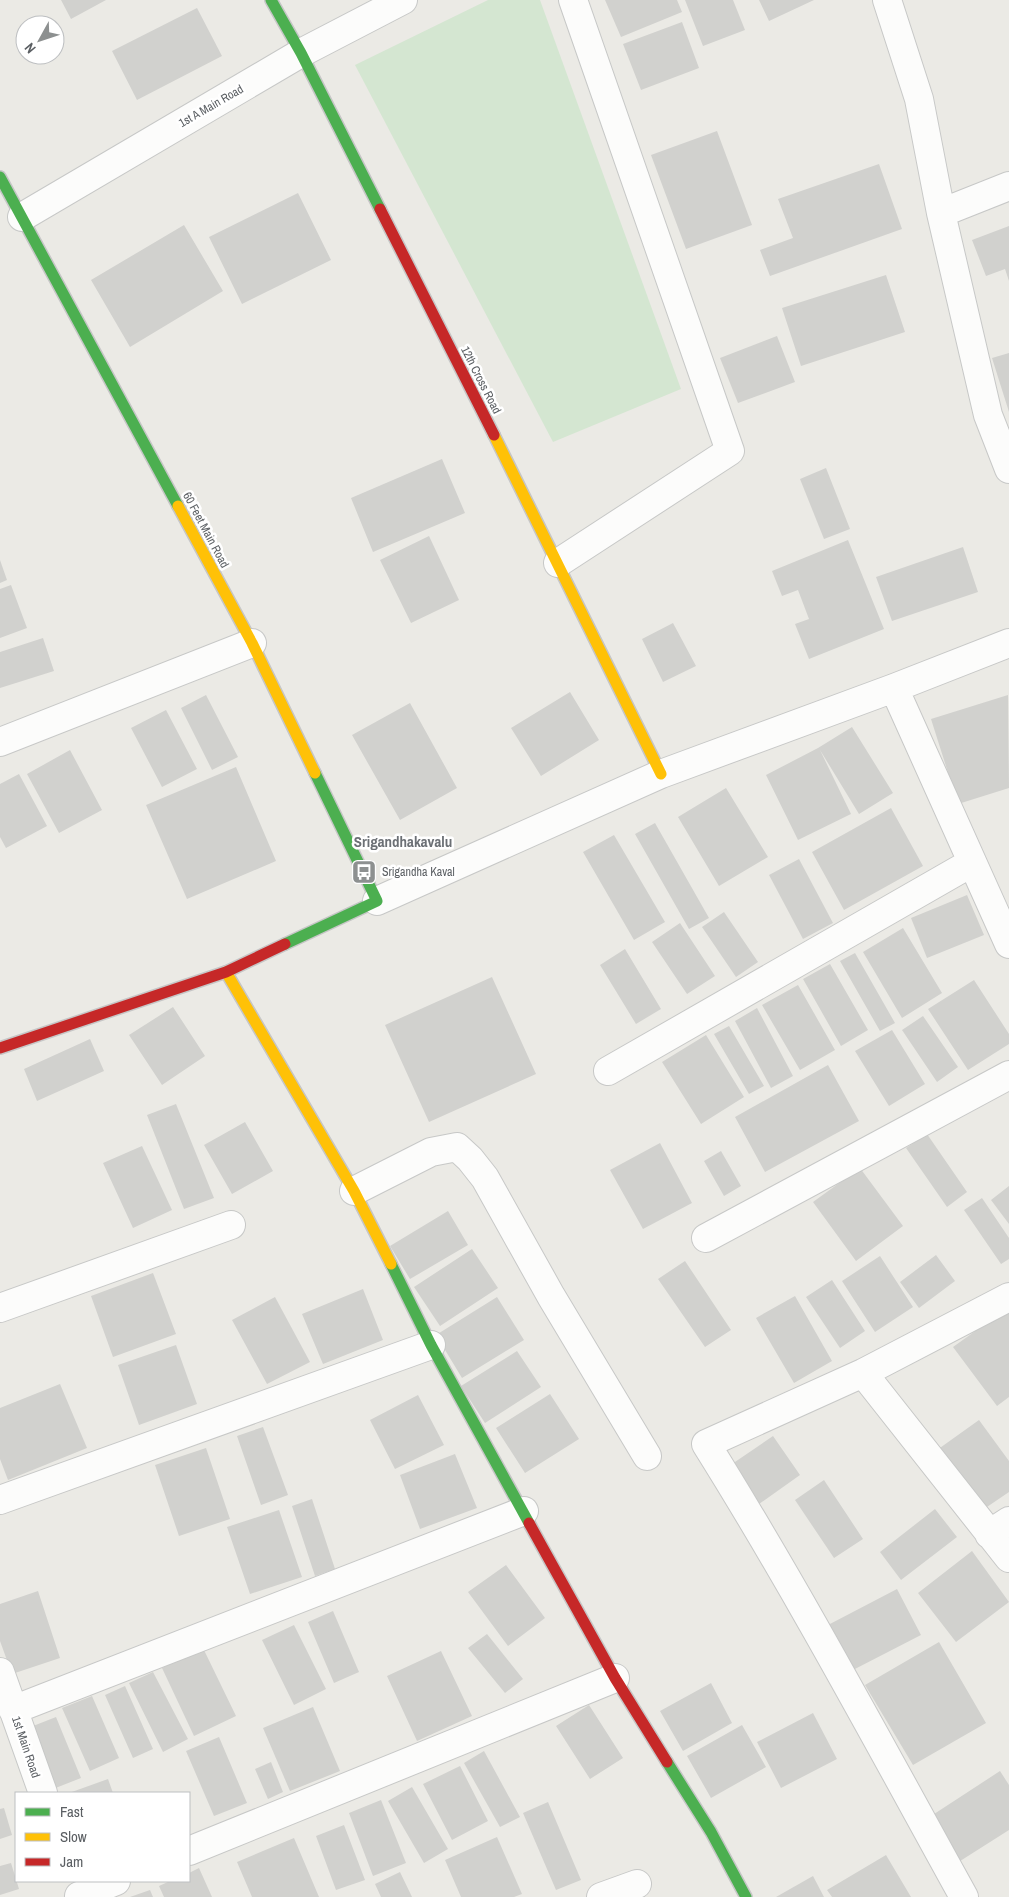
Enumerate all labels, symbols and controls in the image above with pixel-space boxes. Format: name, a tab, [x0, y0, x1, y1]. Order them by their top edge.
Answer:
north arrow	[15, 15, 65, 65]
text: N	[20, 39, 40, 57]
street label: 1st A Main Road	[176, 81, 246, 131]
street label: 12th Cross Road	[457, 343, 505, 417]
street label: 60 Feet Main Road	[179, 489, 233, 571]
district label: Srigandhakavalu	[354, 831, 452, 852]
bus stop icon: Srigandha Kaval	[351, 859, 377, 885]
place label: Srigandha Kaval	[382, 864, 455, 880]
street label: 1st Main Road	[8, 1714, 44, 1780]
legend	[15, 1792, 190, 1882]
text: Fast	[60, 1801, 84, 1822]
text: Slow	[60, 1826, 87, 1847]
text: Jam	[60, 1851, 83, 1872]

